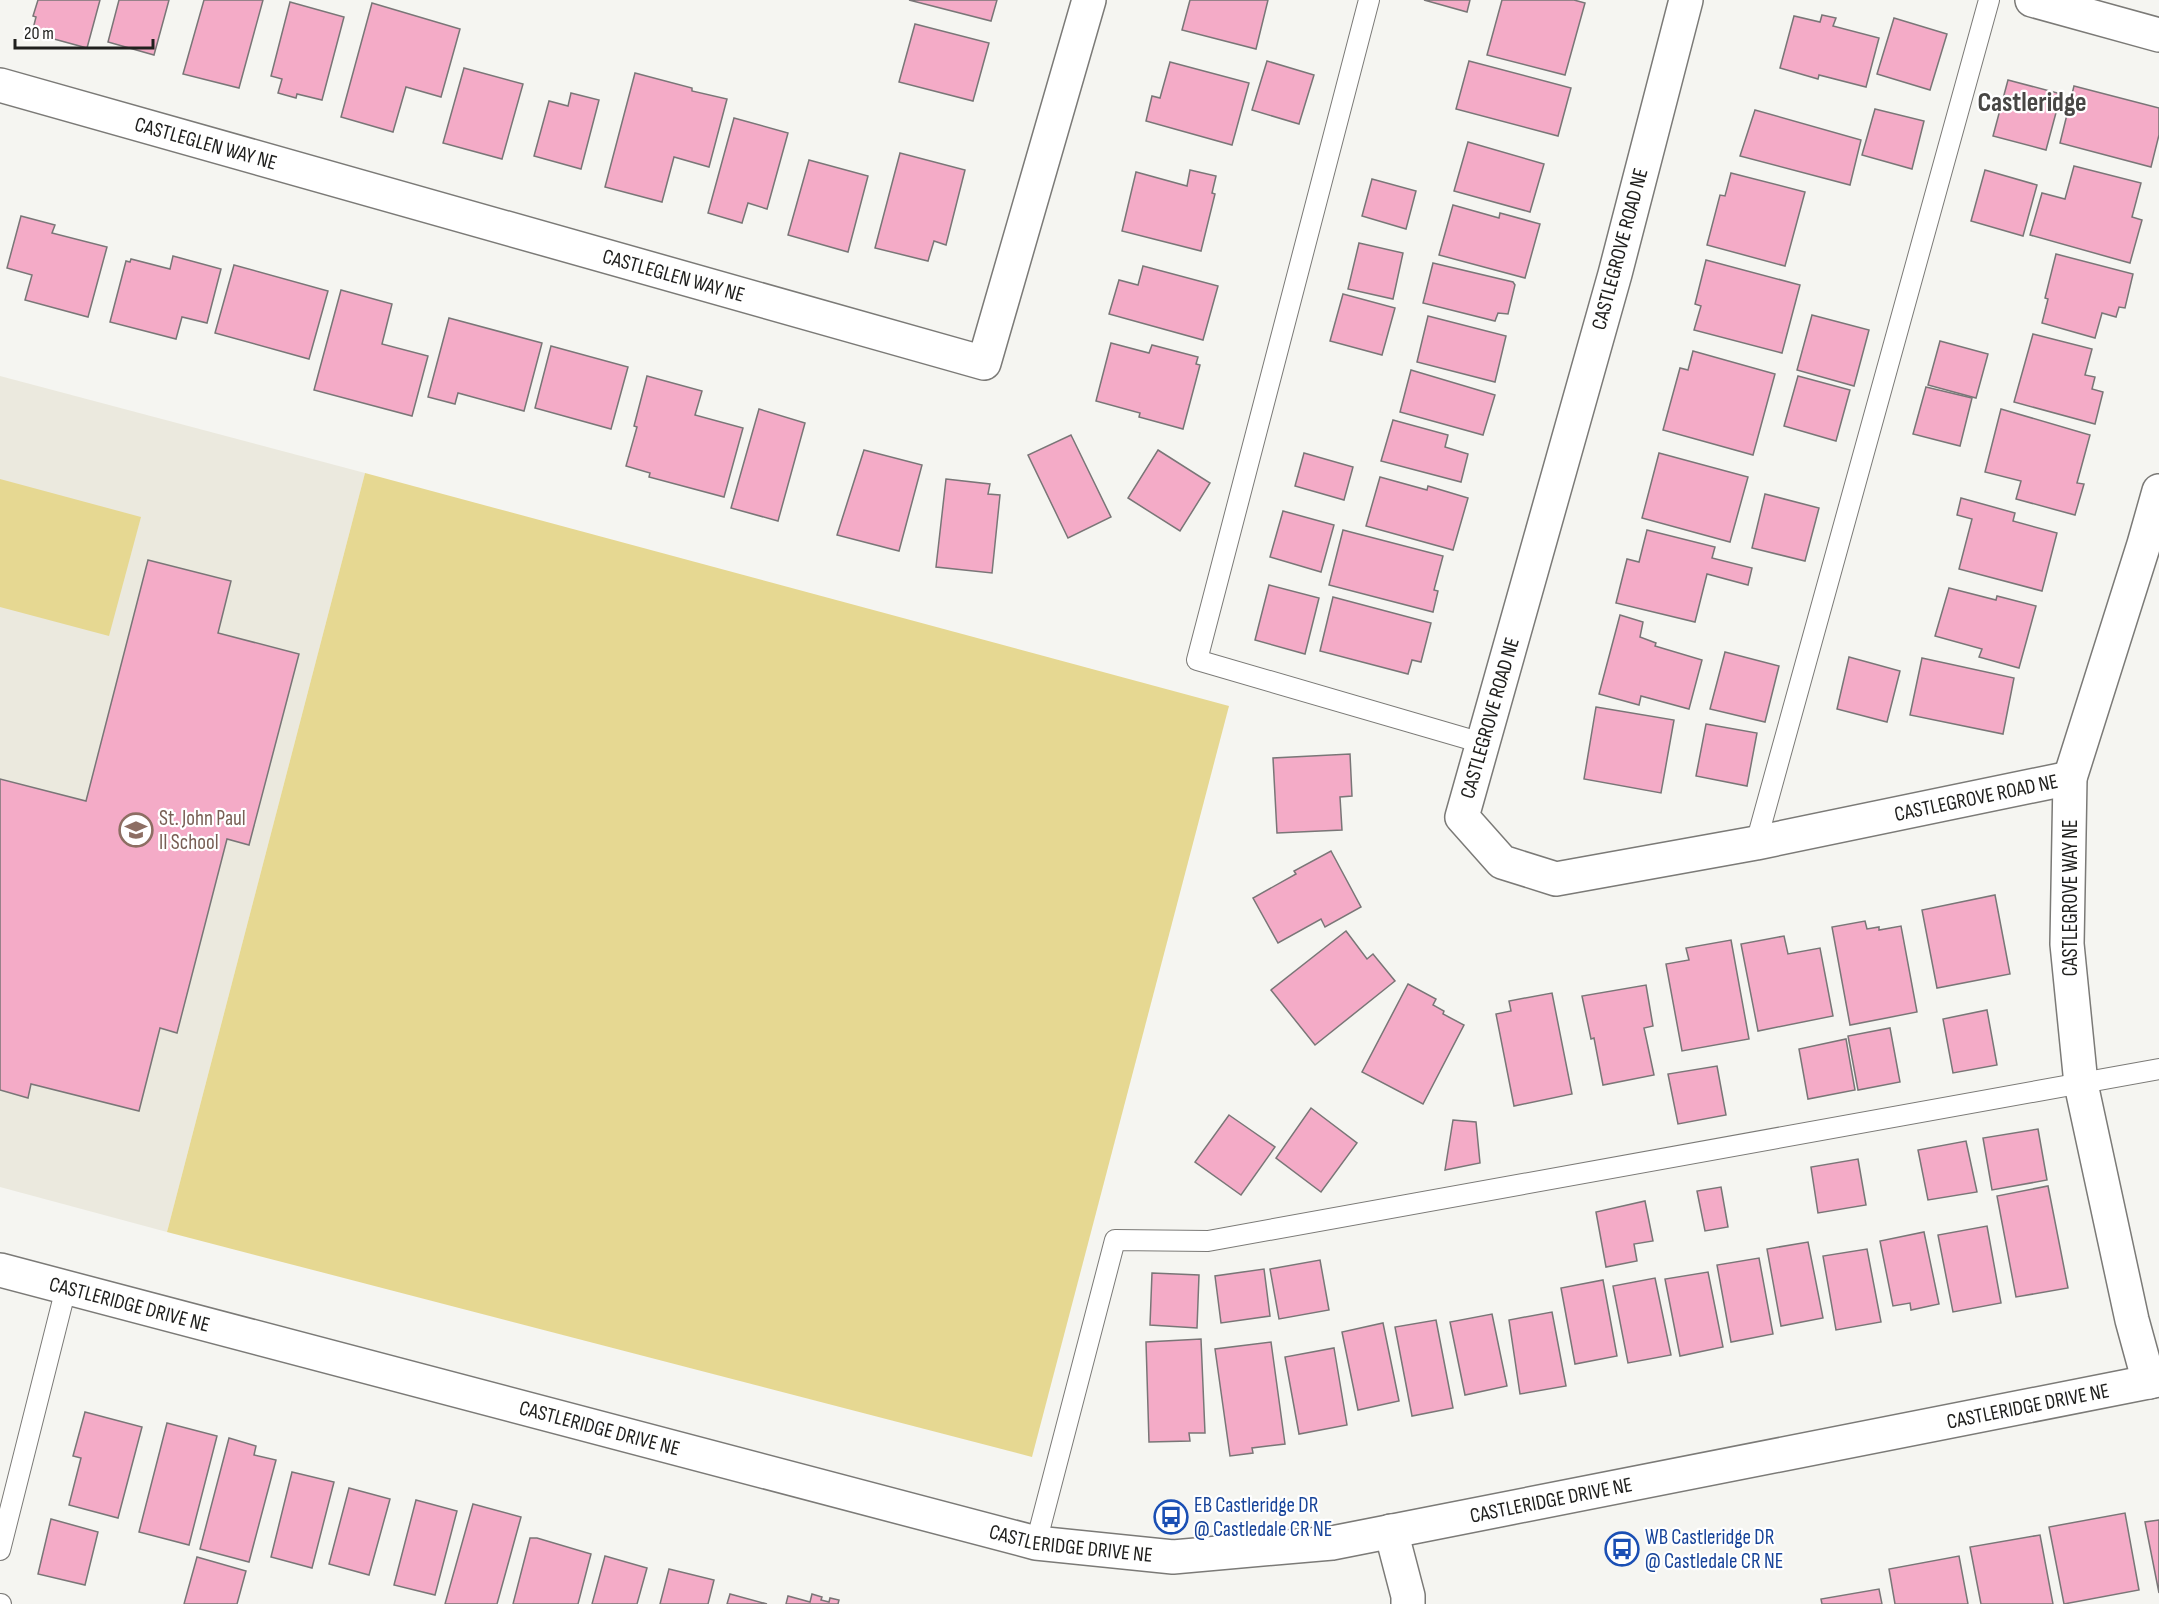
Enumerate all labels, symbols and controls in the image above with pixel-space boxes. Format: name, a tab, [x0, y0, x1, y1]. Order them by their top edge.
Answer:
scale bar	[15, 12, 153, 50]
text: 20 m	[24, 23, 54, 44]
district label: Castleridge	[1977, 87, 2087, 119]
street label: CASTLEGLEN WAY NE	[132, 111, 280, 175]
street label: CASTLEGROVE ROAD NE	[1586, 165, 1654, 333]
street label: CASTLEGLEN WAY NE	[600, 243, 748, 307]
street label: CASTLEGROVE ROAD NE	[1455, 635, 1525, 801]
street label: CASTLEGROVE ROAD NE	[1892, 768, 2060, 827]
place label: St. John Paul II School	[159, 806, 246, 855]
school or university icon: St. John Paul II School	[118, 812, 154, 848]
street label: CASTLEGROVE WAY NE	[2058, 819, 2083, 977]
street label: CASTLERIDGE DRIVE NE	[47, 1271, 213, 1337]
street label: CASTLERIDGE DRIVE NE	[1945, 1378, 2111, 1434]
street label: CASTLERIDGE DRIVE NE	[517, 1395, 682, 1461]
street label: CASTLERIDGE DRIVE NE	[1468, 1472, 1634, 1528]
place label: EB Castleridge DR @ Castledale CR NE	[1194, 1493, 1332, 1542]
bus stop icon: EB Castleridge DR @ Castledale CR NE	[1153, 1499, 1189, 1535]
street label: CASTLERIDGE DRIVE NE	[987, 1519, 1154, 1567]
place label: WB Castleridge DR @ Castledale CR NE	[1645, 1525, 1783, 1574]
bus stop icon: WB Castleridge DR @ Castledale CR NE	[1604, 1531, 1640, 1567]

